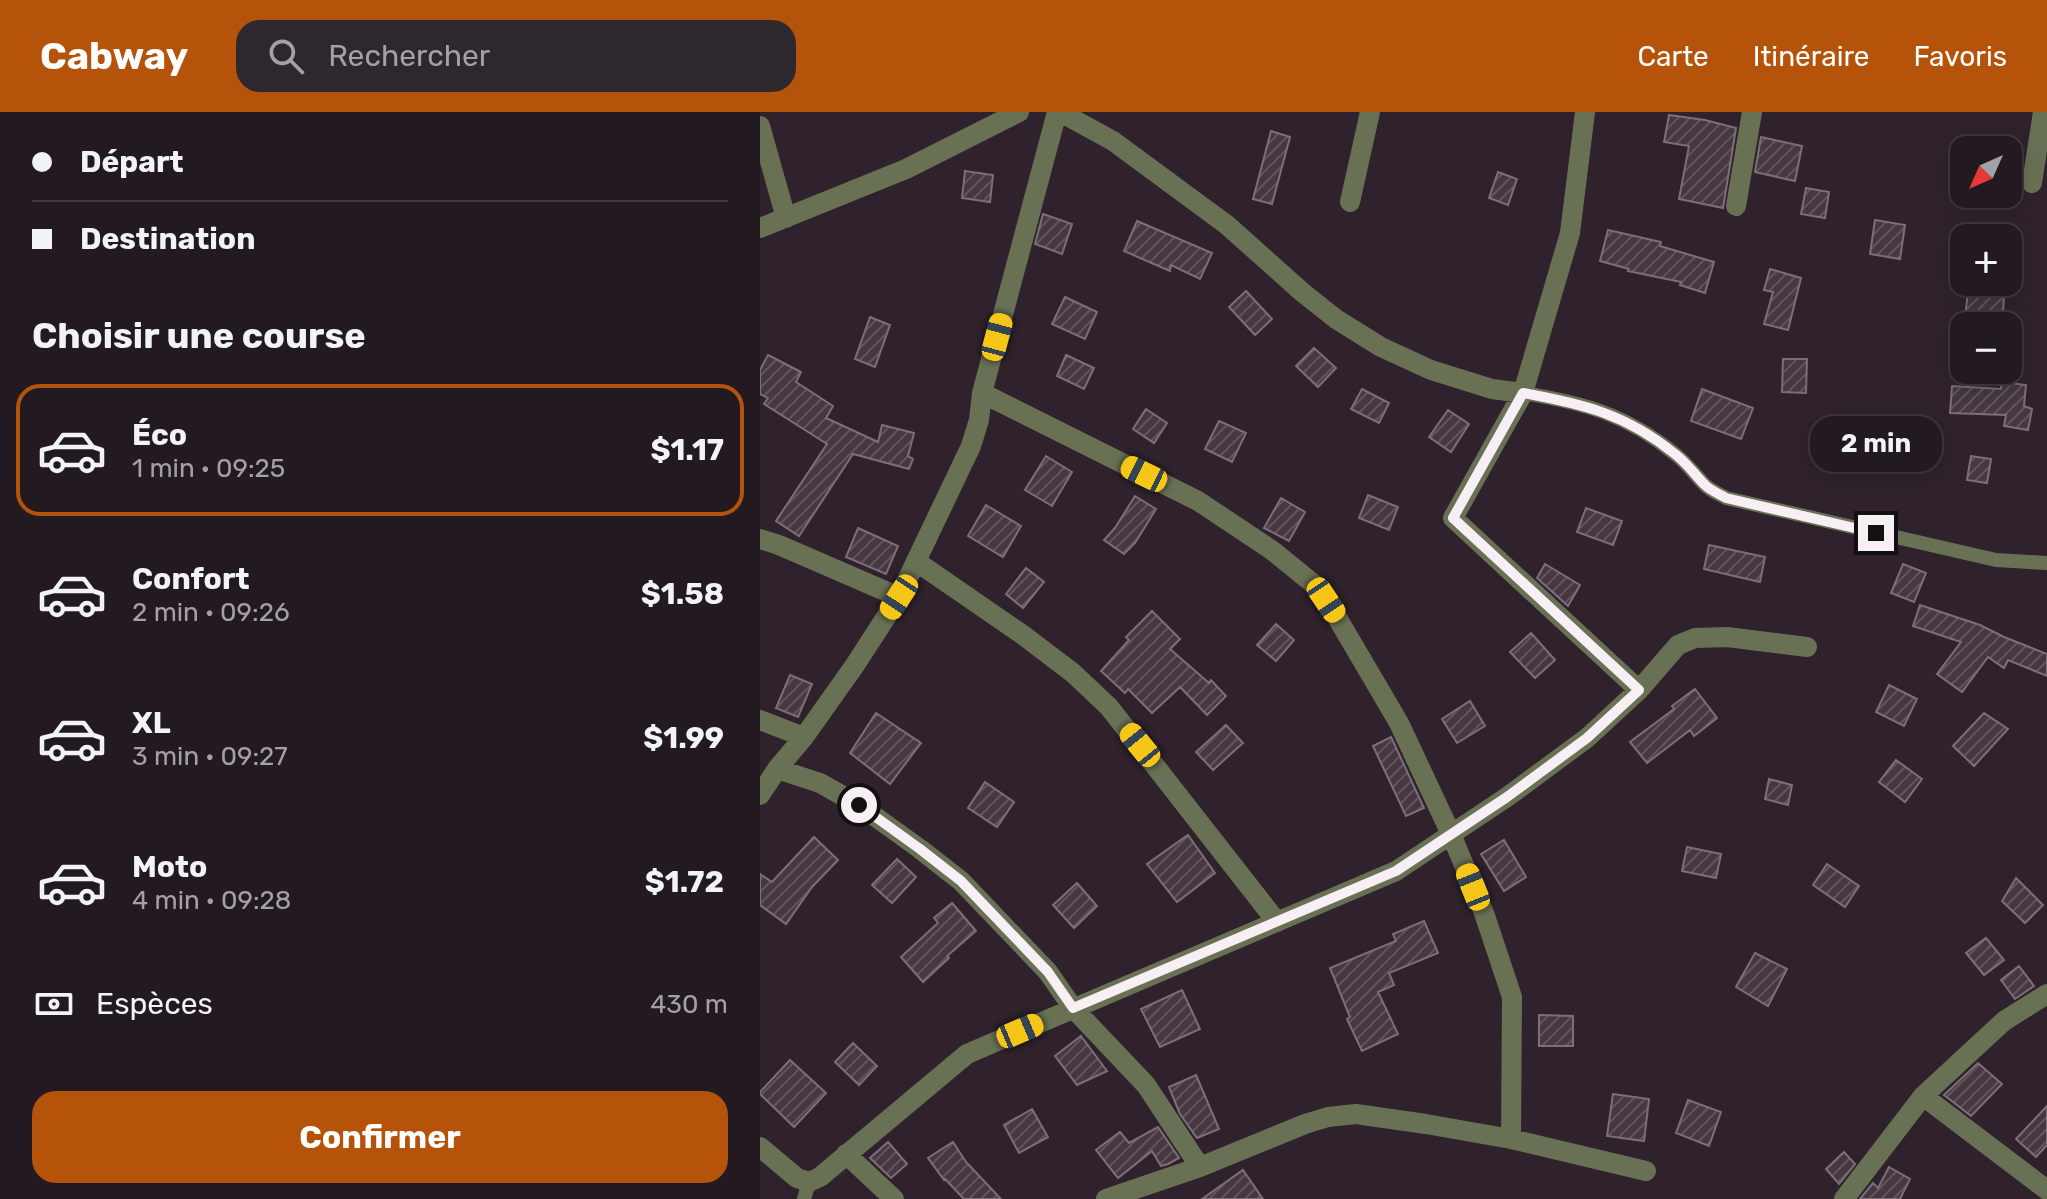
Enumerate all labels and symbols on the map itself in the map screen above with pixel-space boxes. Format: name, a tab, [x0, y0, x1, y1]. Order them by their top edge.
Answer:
north arrow	[1950, 136, 2022, 208]
car	[979, 311, 1015, 363]
callout: 2 min	[1810, 417, 1942, 473]
car	[1117, 453, 1171, 495]
route end	[1858, 515, 1894, 551]
car	[876, 570, 922, 624]
car	[1303, 573, 1349, 627]
car	[1116, 719, 1164, 771]
route start	[841, 787, 877, 823]
car	[1453, 860, 1493, 914]
car	[993, 1011, 1047, 1051]

